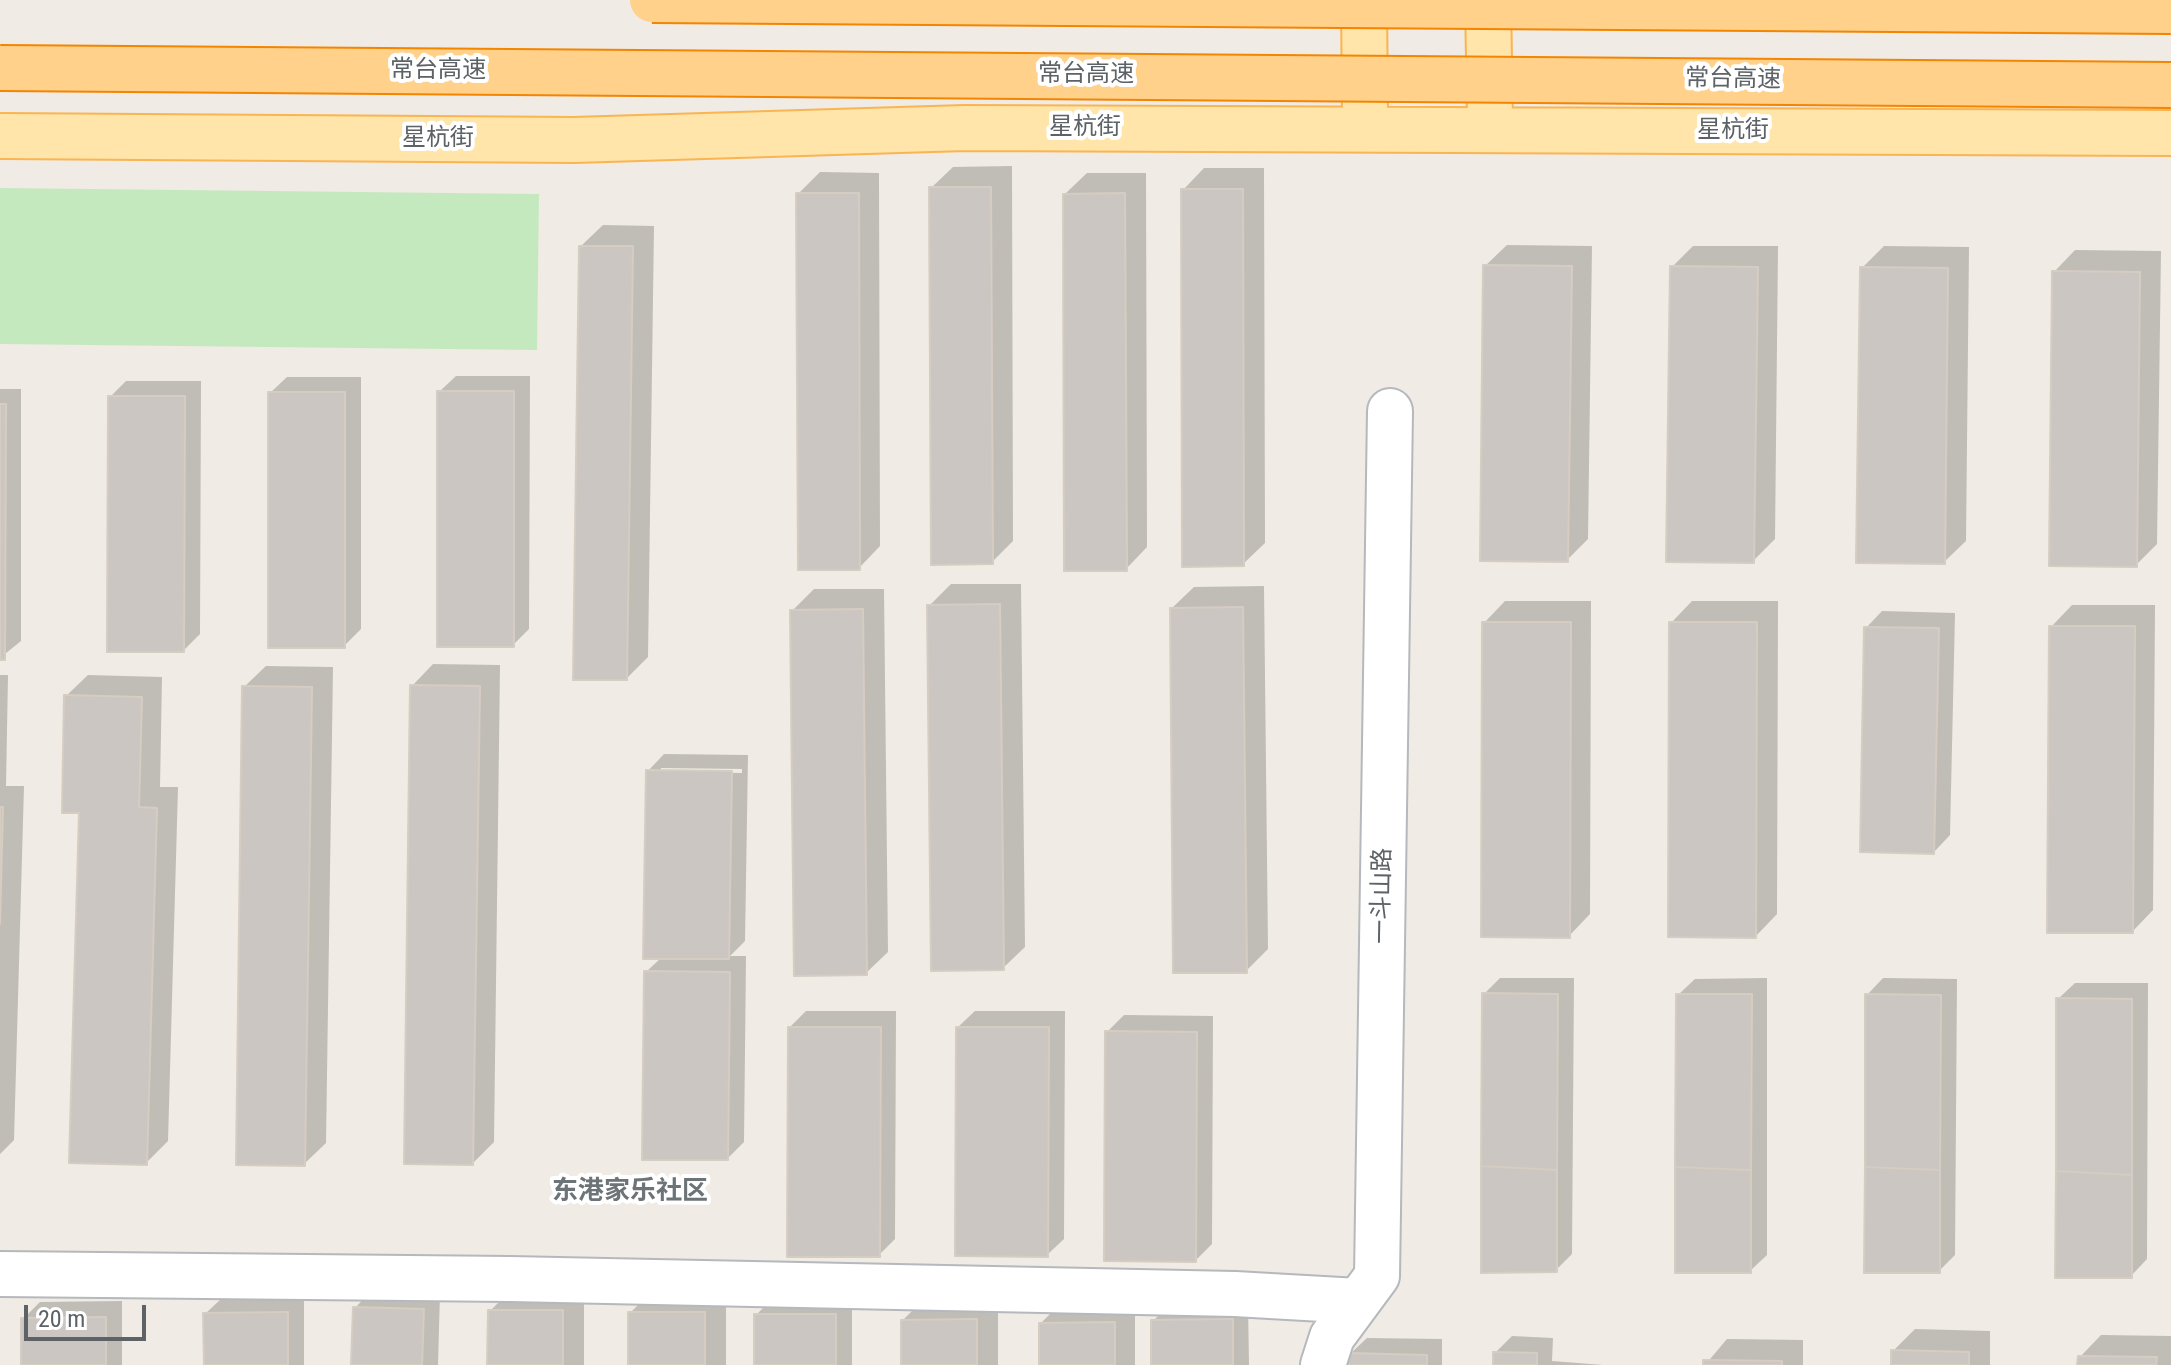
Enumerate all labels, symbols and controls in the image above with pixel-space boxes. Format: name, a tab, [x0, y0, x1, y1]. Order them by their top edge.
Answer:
street label: 常台高速	[390, 57, 486, 85]
street label: 常台高速	[1038, 61, 1134, 89]
street label: 常台高速	[1685, 65, 1781, 95]
street label: 星杭街	[1049, 114, 1121, 142]
street label: 星杭街	[1697, 117, 1769, 145]
street label: 星杭街	[402, 125, 474, 153]
street label: 一斗山路	[1368, 848, 1398, 944]
district label: 东港家乐社区	[552, 1176, 708, 1208]
scale bar	[28, 1289, 150, 1339]
text: 20 m	[38, 1305, 85, 1333]

